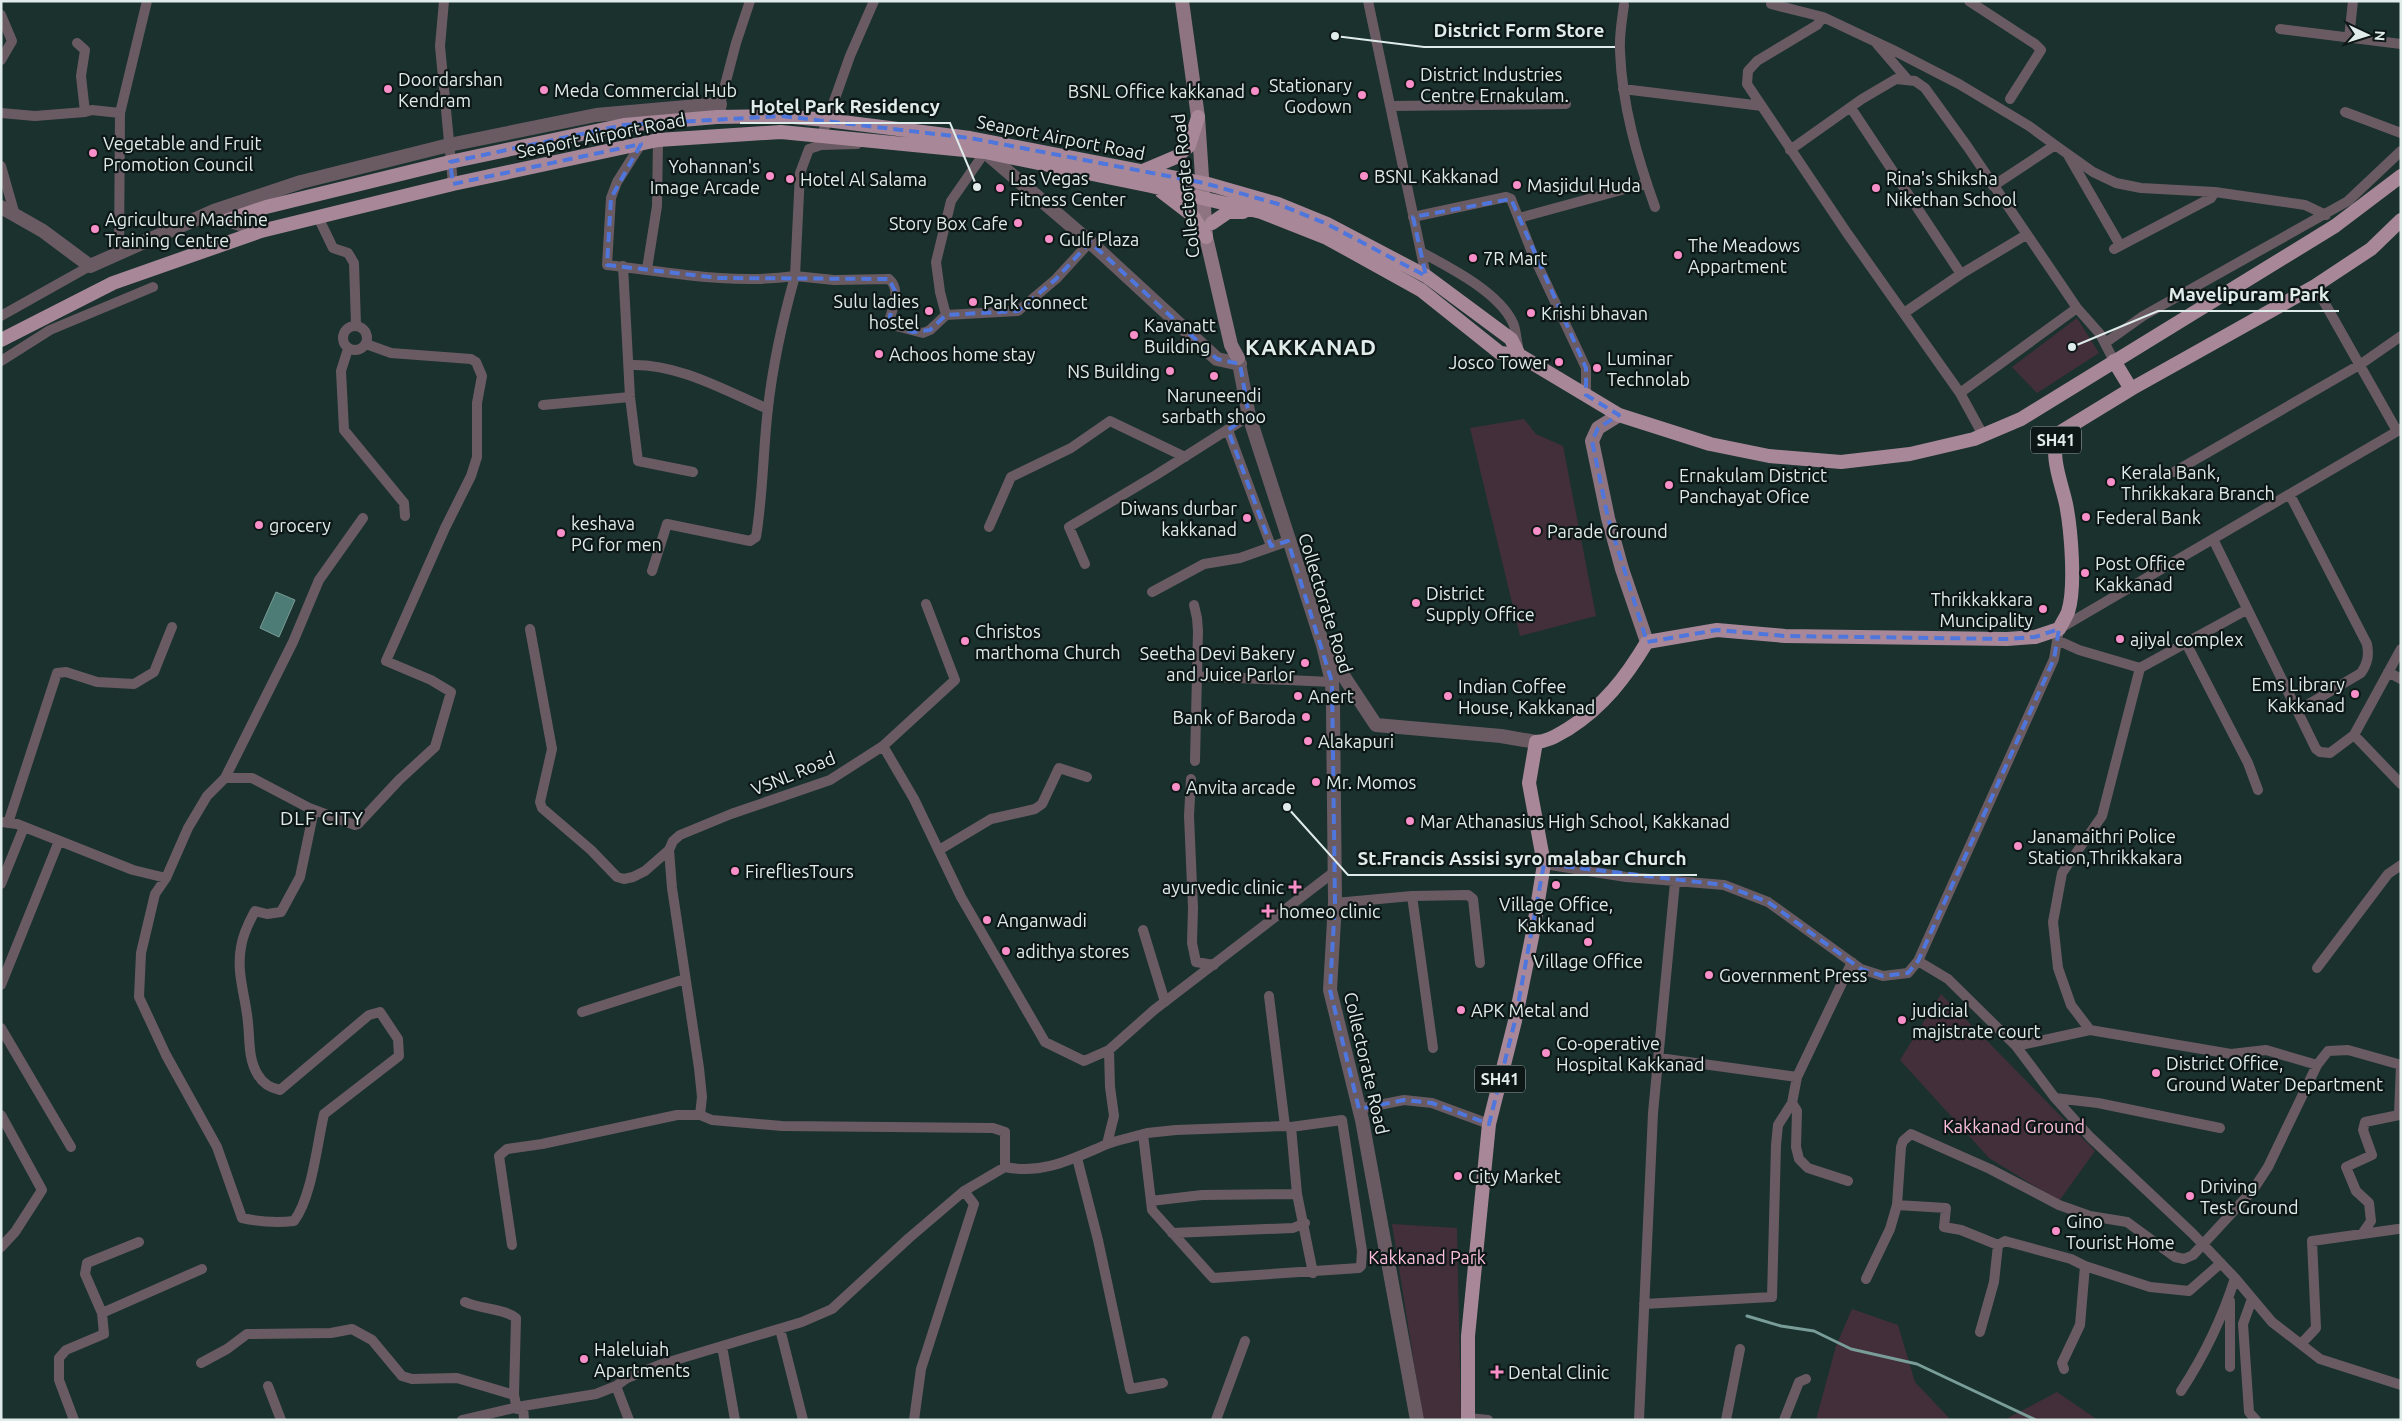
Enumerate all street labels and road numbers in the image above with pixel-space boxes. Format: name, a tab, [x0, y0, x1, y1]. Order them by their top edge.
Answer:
street label: Seaport Airport Road	[515, 109, 687, 161]
street label: Seaport Airport Road	[975, 111, 1147, 163]
street label: Collectorate Road	[1167, 113, 1203, 259]
road number: SH41	[2031, 426, 2081, 454]
street label: Collectorate Road	[1295, 531, 1357, 675]
street label: VSNL Road	[748, 747, 838, 799]
street label: Collectorate Road	[1341, 990, 1393, 1136]
road number: SH41	[1475, 1066, 1525, 1092]

